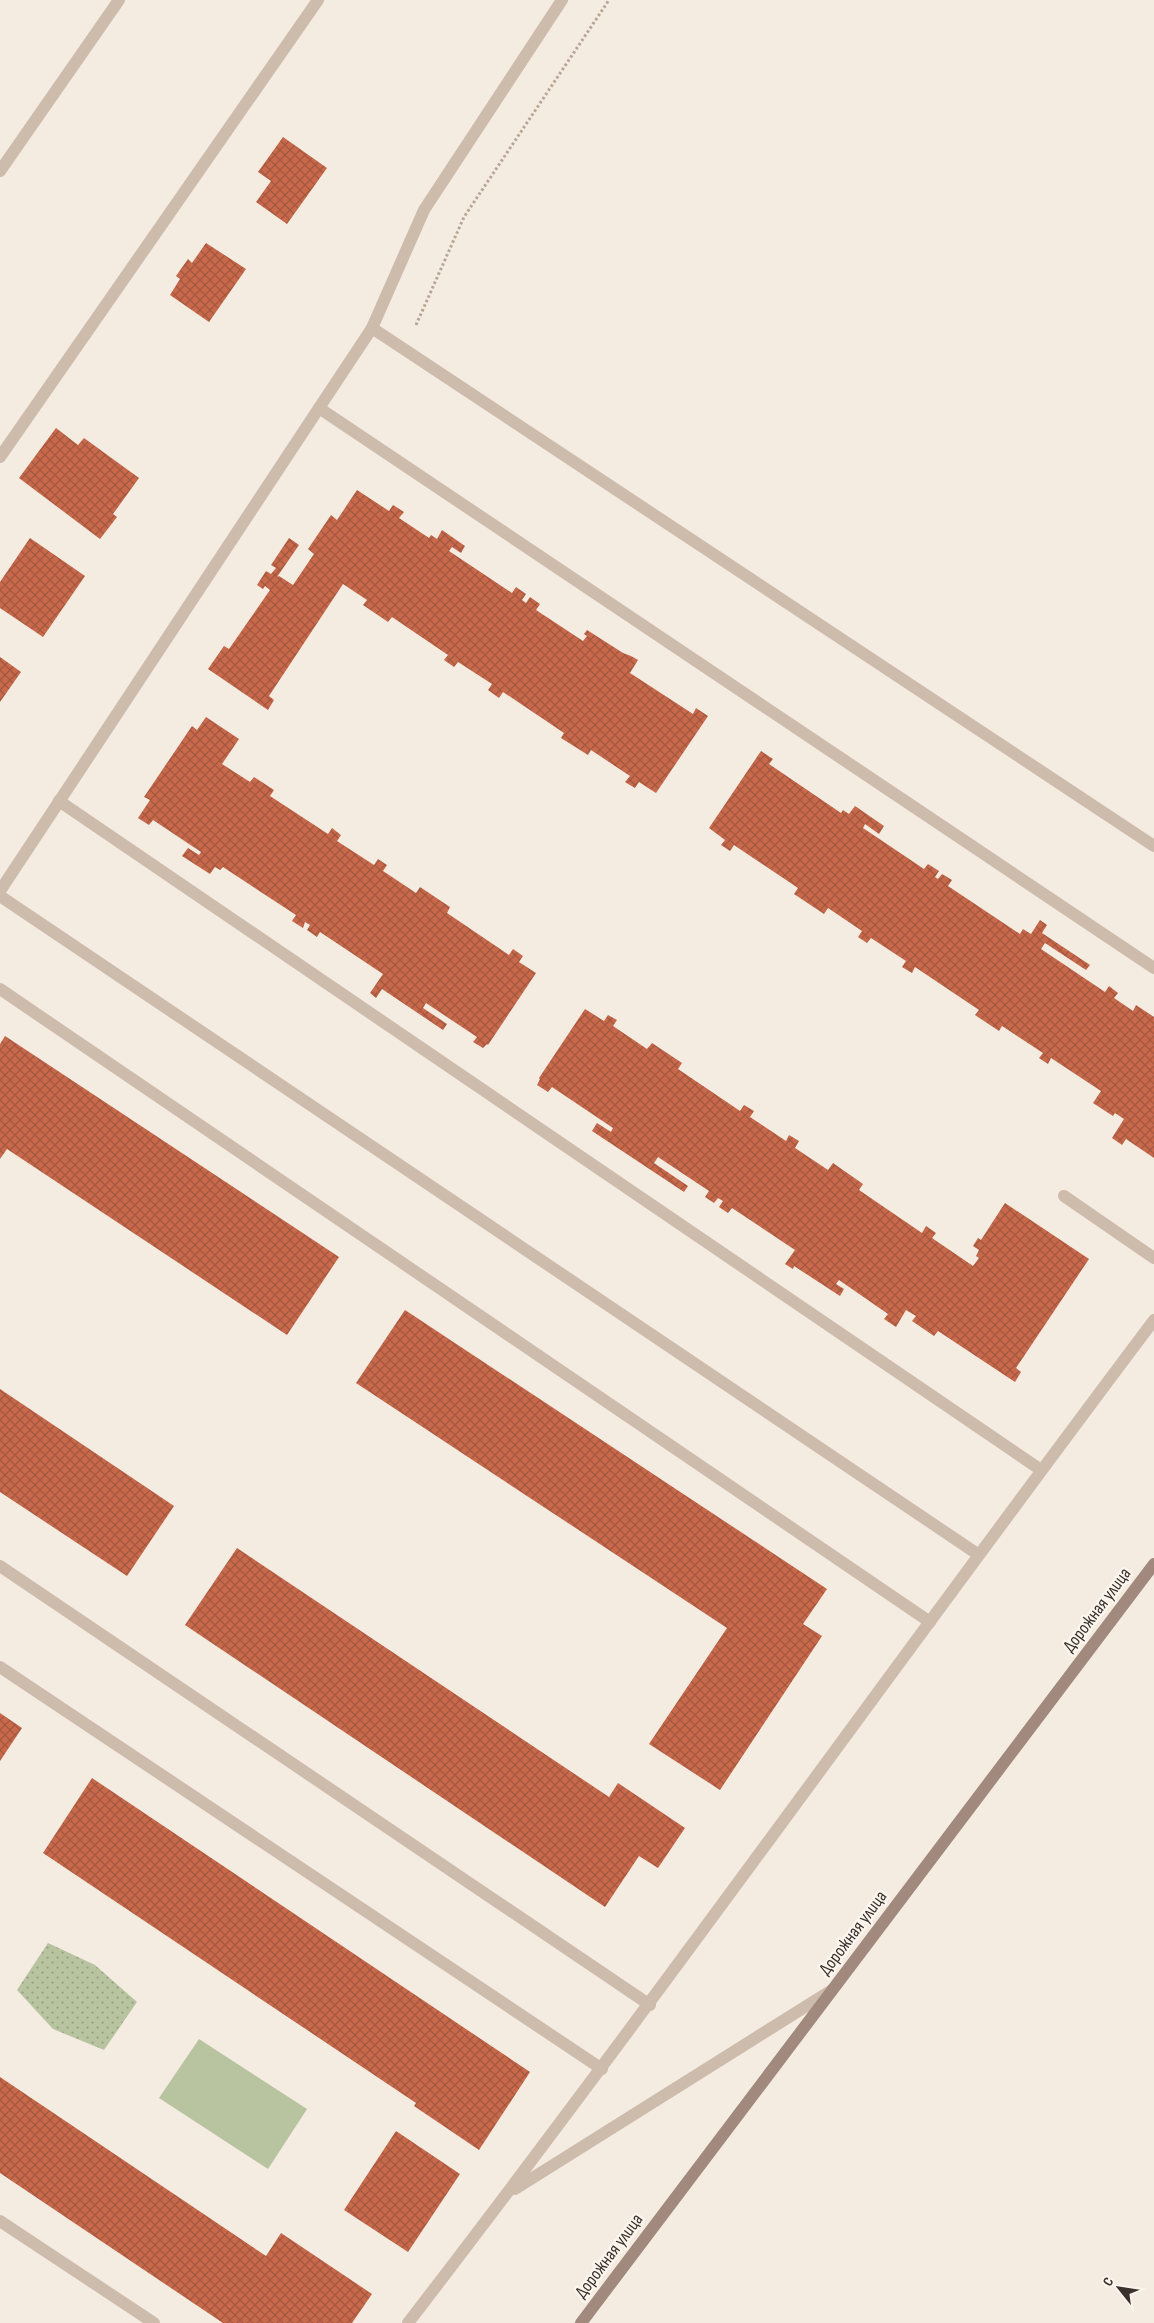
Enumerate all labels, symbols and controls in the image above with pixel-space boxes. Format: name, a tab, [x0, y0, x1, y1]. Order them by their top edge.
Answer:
street label: Дорожная улица	[1058, 1564, 1136, 1656]
street label: Дорожная улица	[814, 1887, 892, 1979]
street label: Дорожная улица	[570, 2210, 648, 2302]
north arrow	[1094, 2263, 1144, 2313]
text: С	[1099, 2274, 1117, 2289]

